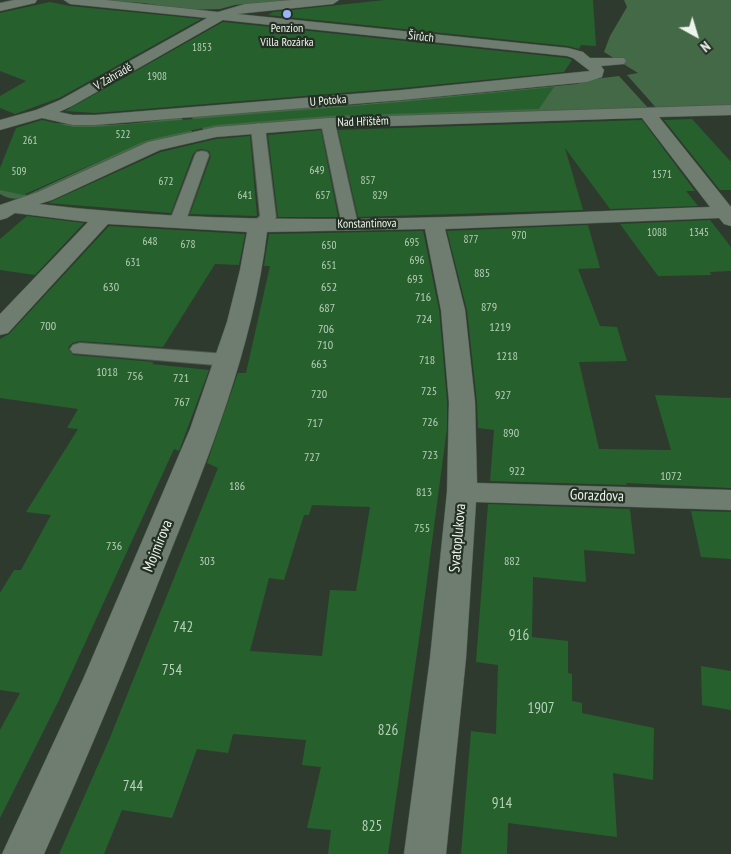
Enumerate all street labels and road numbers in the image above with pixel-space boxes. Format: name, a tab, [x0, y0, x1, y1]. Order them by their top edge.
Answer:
street label: Širůch	[407, 28, 435, 46]
street label: V Zahradě	[91, 60, 135, 94]
street label: U Potoka	[309, 92, 347, 110]
street label: Nad Hřištěm	[337, 114, 389, 130]
street label: Konstantinova	[337, 216, 397, 232]
street label: Gorazdova	[570, 486, 624, 506]
street label: Svatoplukova	[446, 503, 470, 573]
street label: Mojmírova	[139, 517, 177, 575]

